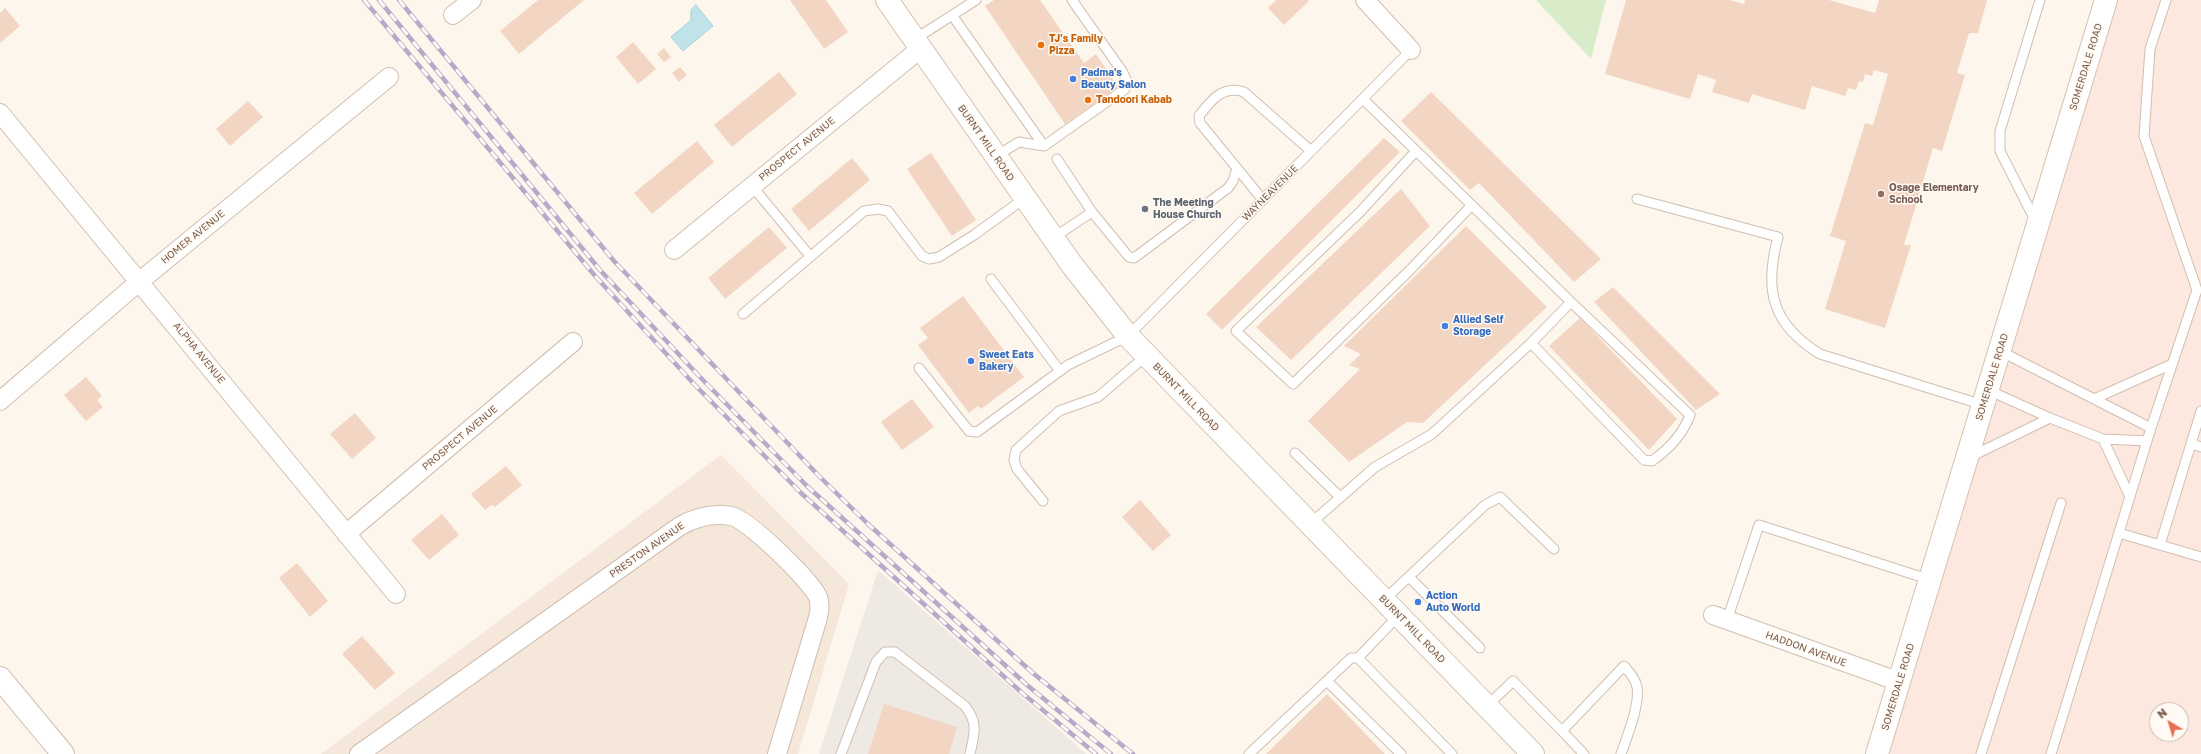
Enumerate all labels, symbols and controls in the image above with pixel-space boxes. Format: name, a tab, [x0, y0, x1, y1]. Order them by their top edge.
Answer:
street label: SOMERDALE ROAD	[2067, 22, 2105, 112]
place label: TJ's Family Pizza	[1049, 33, 1103, 56]
marker: TJ's Family Pizza	[1036, 40, 1046, 50]
place label: Padma's Beauty Salon	[1081, 67, 1146, 90]
marker: Padma's Beauty Salon	[1068, 74, 1078, 84]
place label: Tandoori Kabab	[1096, 94, 1172, 106]
marker: Tandoori Kabab	[1083, 95, 1093, 105]
street label: BURNT MILL ROAD	[955, 103, 1017, 183]
street label: PROSPECT AVENUE	[756, 115, 838, 183]
street label: WAYNEAVENUE	[1239, 162, 1301, 224]
place label: Osage Elementary School	[1889, 182, 1979, 206]
marker: Osage Elementary School	[1876, 189, 1886, 199]
place label: The Meeting House Church	[1153, 197, 1221, 220]
marker: The Meeting House Church	[1140, 204, 1150, 214]
street label: HOMER AVENUE	[159, 208, 227, 266]
place label: Allied Self Storage	[1453, 314, 1503, 338]
street label: ALPHA AVENUE	[171, 320, 227, 386]
marker: Allied Self Storage	[1440, 321, 1450, 331]
street label: SOMERDALE ROAD	[1973, 332, 2011, 422]
place label: Sweet Eats Bakery	[979, 349, 1034, 372]
marker: Sweet Eats Bakery	[966, 356, 976, 366]
street label: BURNT MILL ROAD	[1150, 360, 1222, 434]
street label: PROSPECT AVENUE	[420, 403, 500, 473]
street label: PRESTON AVENUE	[607, 520, 687, 580]
place label: Action Auto World	[1426, 590, 1480, 614]
street label: BURNT MILL ROAD	[1376, 592, 1448, 666]
marker: Action Auto World	[1413, 597, 1423, 607]
street label: HADDON AVENUE	[1764, 629, 1848, 669]
street label: SOMERDALE ROAD	[1879, 642, 1917, 732]
north arrow	[2149, 702, 2189, 742]
text: N	[2155, 705, 2169, 721]

